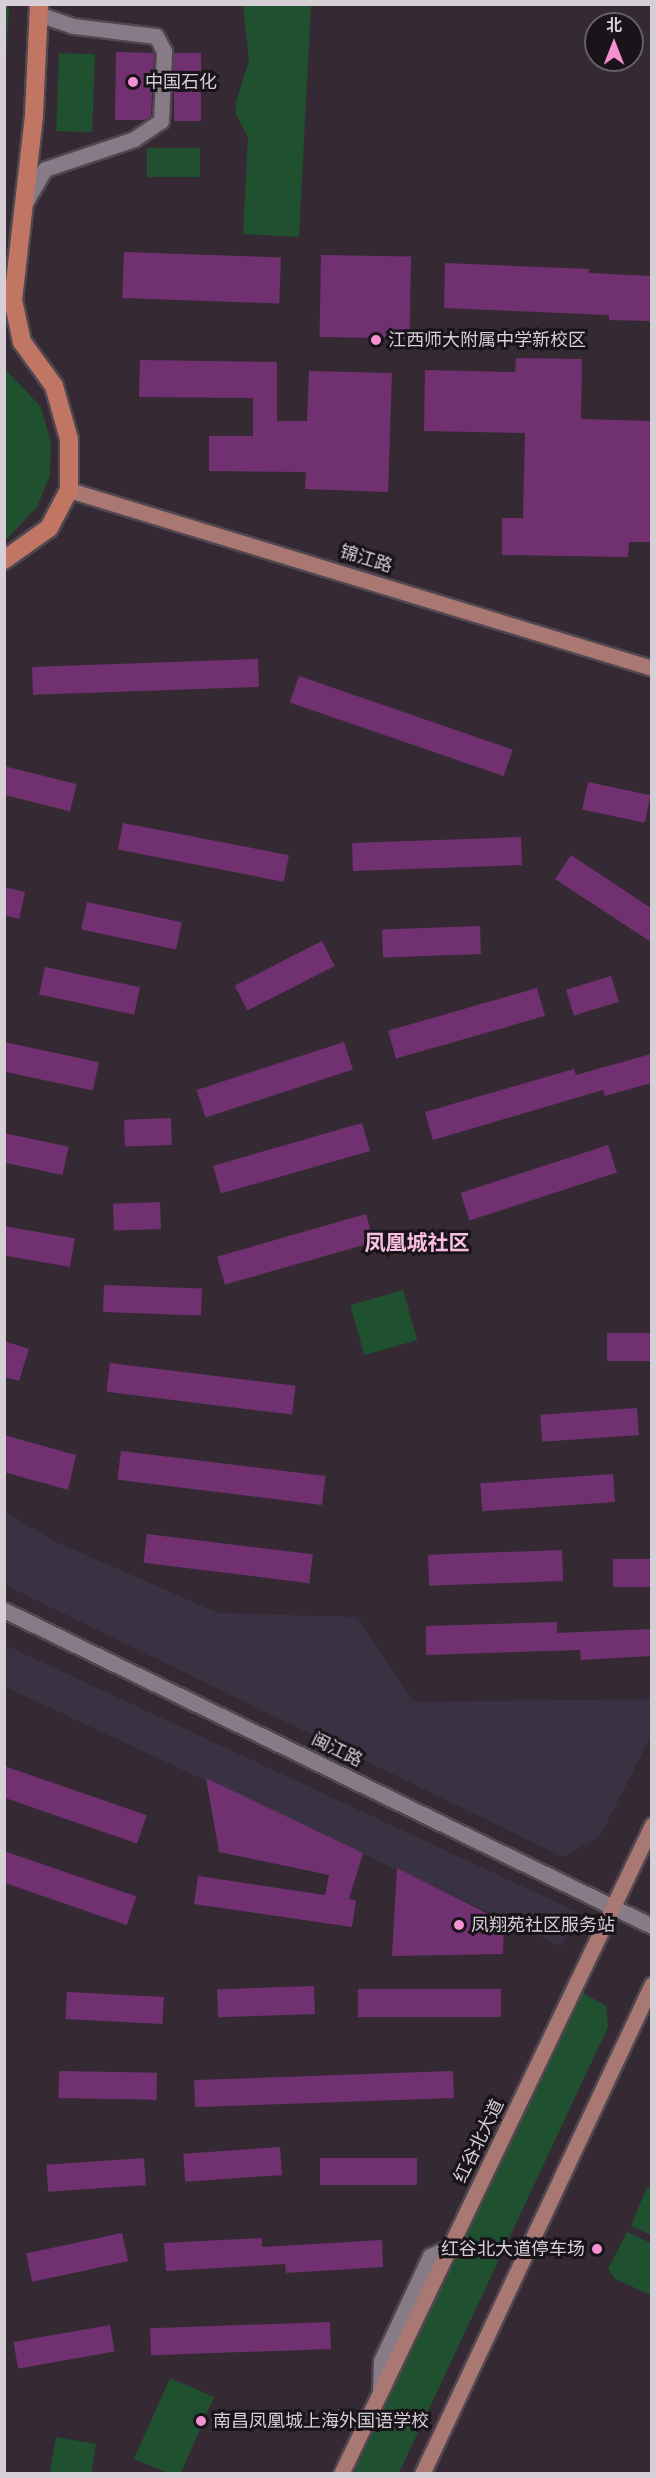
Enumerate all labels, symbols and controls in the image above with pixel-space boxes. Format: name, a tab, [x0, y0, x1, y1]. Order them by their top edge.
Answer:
north arrow	[584, 12, 644, 72]
text: 北	[606, 16, 622, 35]
place label: 中国石化	[145, 71, 217, 93]
marker: 中国石化	[126, 75, 140, 89]
place label: 江西师大附属中学新校区	[388, 329, 586, 351]
marker: 江西师大附属中学新校区	[369, 333, 383, 347]
street label: 锦江路	[337, 541, 395, 577]
district label: 凤凰城社区	[365, 1230, 469, 1256]
street label: 闽江路	[308, 1728, 366, 1772]
place label: 凤翔苑社区服务站	[471, 1914, 615, 1936]
marker: 凤翔苑社区服务站	[452, 1918, 466, 1932]
street label: 红谷北大道	[450, 2096, 508, 2186]
place label: 红谷北大道停车场	[441, 2238, 585, 2260]
marker: 红谷北大道停车场	[590, 2242, 604, 2256]
place label: 南昌凤凰城上海外国语学校	[213, 2410, 429, 2432]
marker: 南昌凤凰城上海外国语学校	[194, 2414, 208, 2428]

